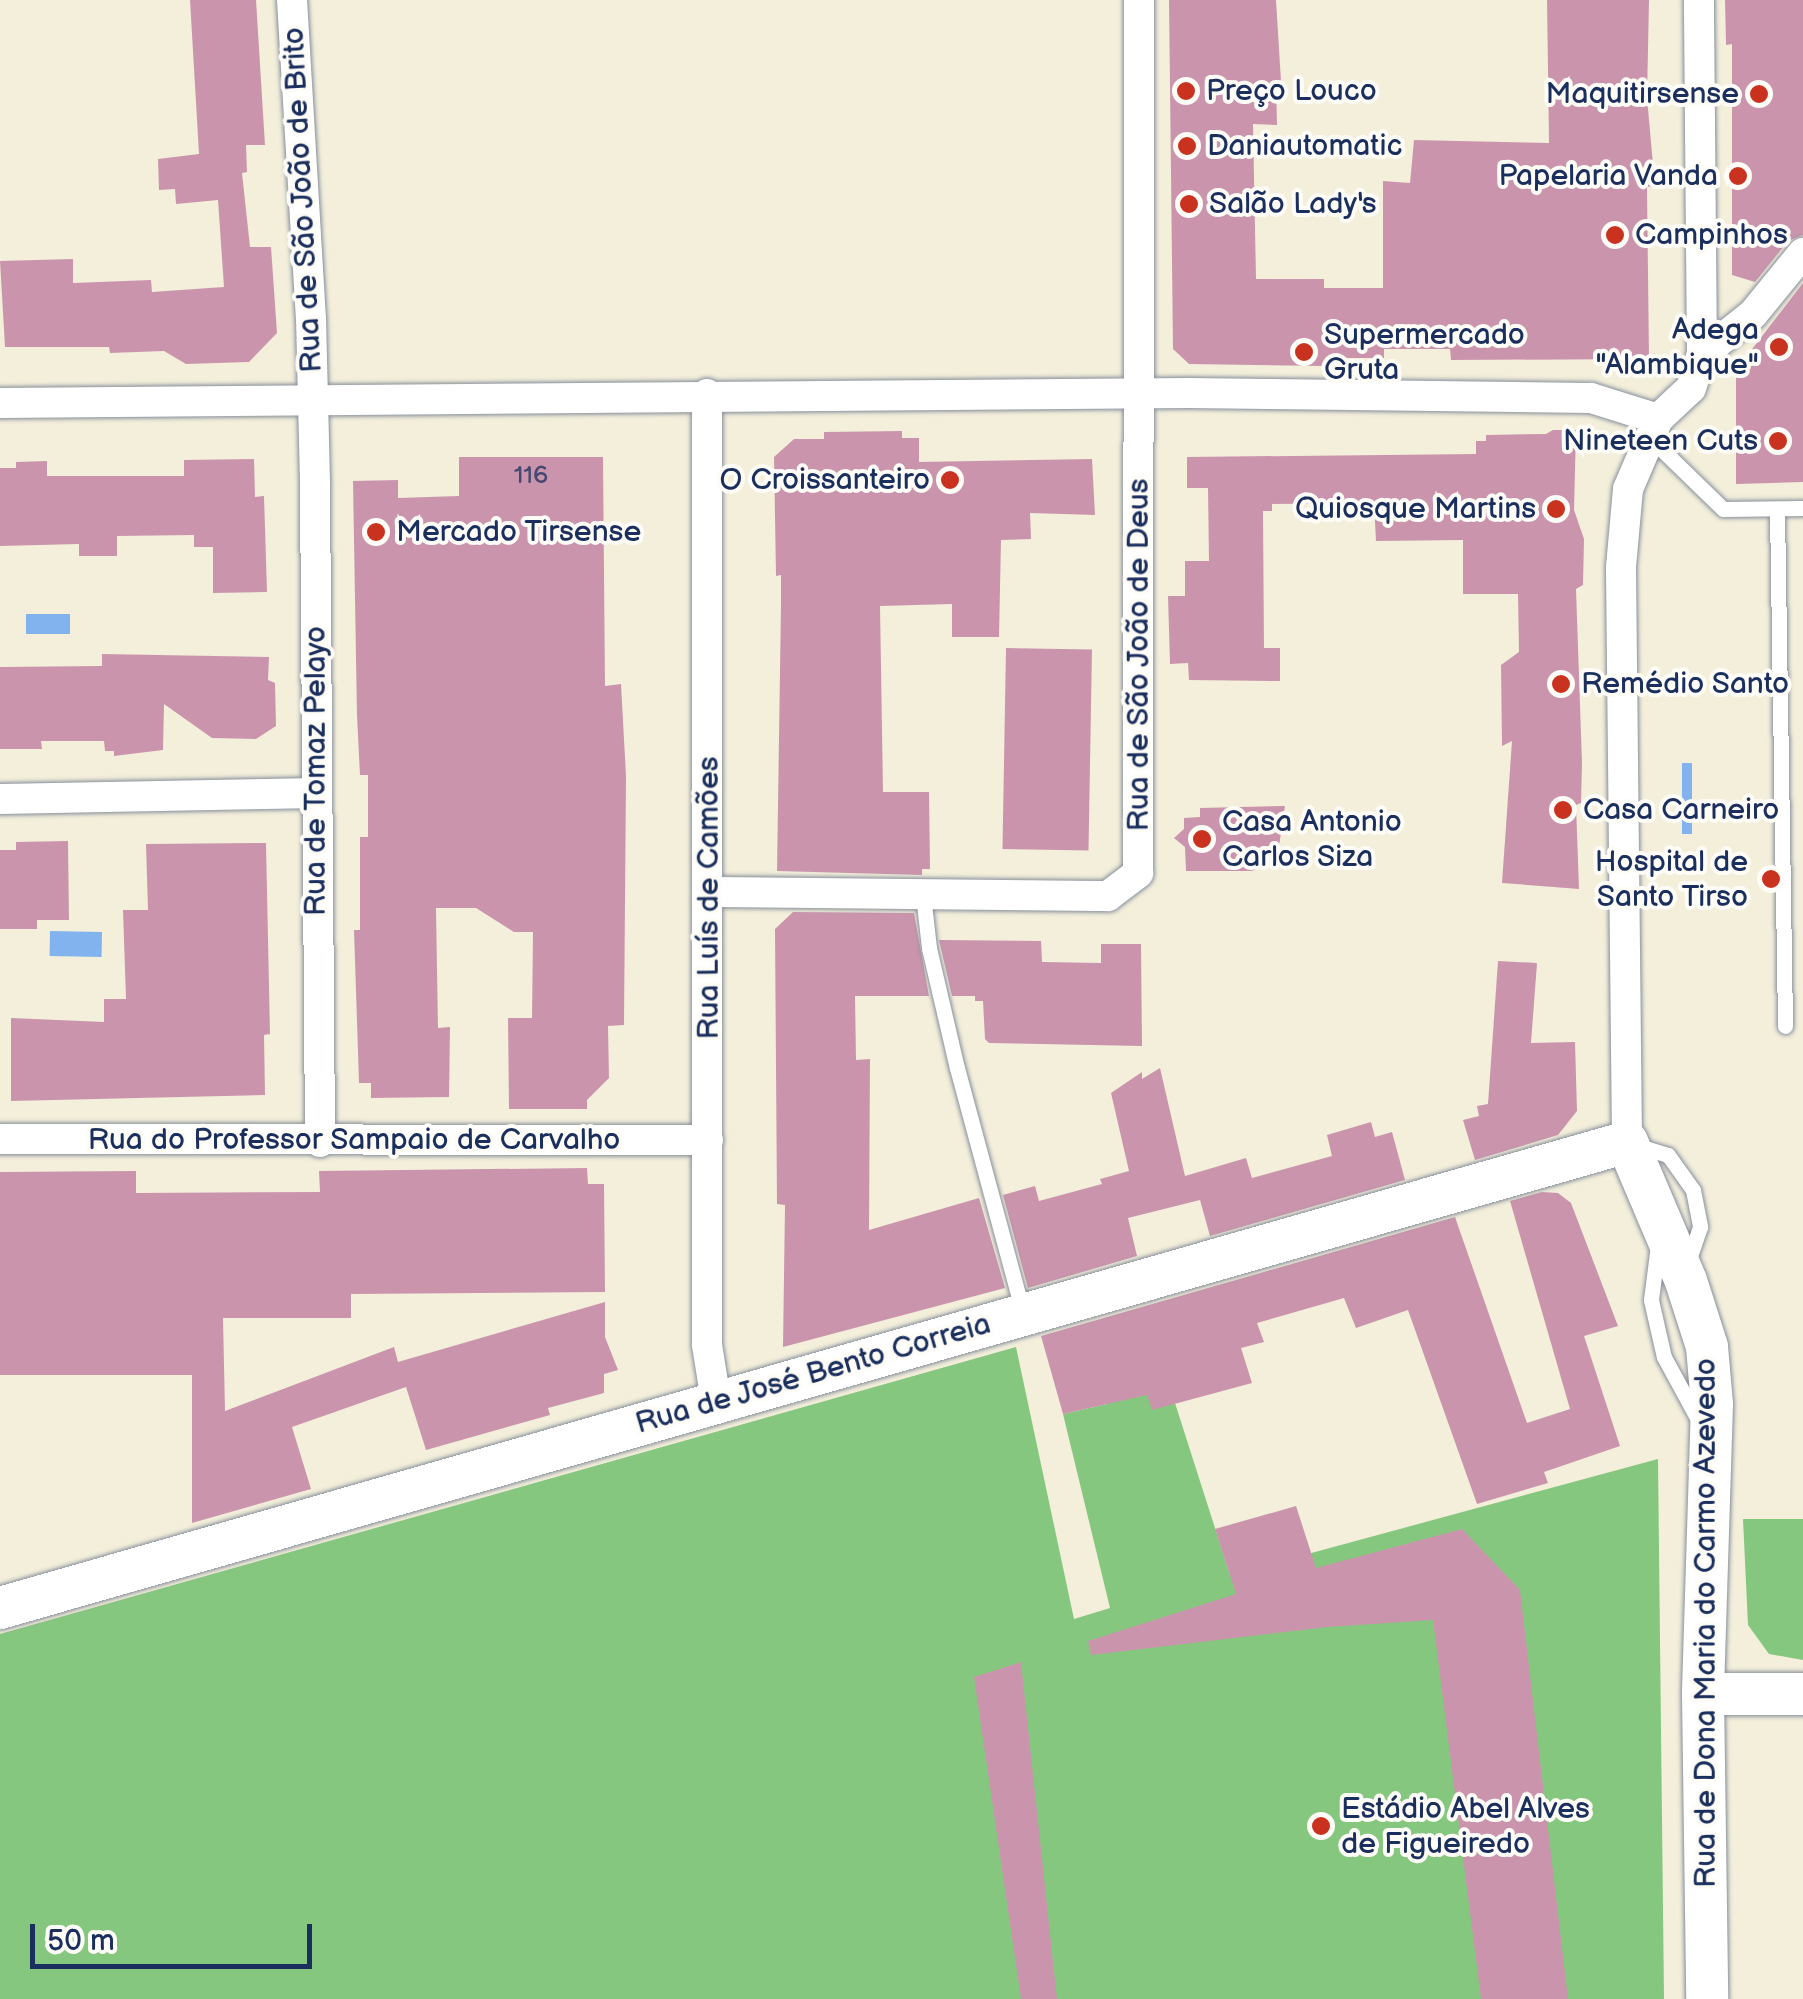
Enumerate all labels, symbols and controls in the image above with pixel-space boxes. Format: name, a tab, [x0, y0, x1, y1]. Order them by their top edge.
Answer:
street label: Rua de São João de Brito	[276, 25, 330, 375]
place label: Preço Louco	[1206, 73, 1377, 109]
place label: Maquitirsense	[1546, 76, 1739, 112]
marker: Preço Louco	[1175, 80, 1197, 102]
marker: Maquitirsense	[1748, 83, 1770, 105]
place label: Daniautomatic	[1207, 128, 1402, 164]
marker: Daniautomatic	[1176, 135, 1198, 157]
place label: Papelaria Vanda	[1498, 158, 1718, 194]
marker: Papelaria Vanda	[1727, 165, 1749, 187]
place label: Salão Lady's	[1209, 186, 1377, 222]
marker: Salão Lady's	[1178, 193, 1200, 215]
place label: Campinhos	[1635, 217, 1788, 253]
marker: Campinhos	[1604, 224, 1626, 246]
place label: Adega "Alambique"	[1596, 312, 1759, 382]
place label: Supermercado Gruta	[1324, 317, 1525, 388]
marker: Adega "Alambique"	[1768, 336, 1790, 358]
marker: Supermercado Gruta	[1293, 341, 1315, 363]
place label: Nineteen Cuts	[1563, 423, 1758, 459]
marker: Nineteen Cuts	[1767, 430, 1789, 452]
house number: 116	[514, 461, 548, 491]
place label: O Croissanteiro	[719, 462, 930, 498]
marker: O Croissanteiro	[939, 469, 961, 491]
street label: Rua de São João de Deus	[1121, 478, 1157, 832]
place label: Quiosque Martins	[1295, 491, 1536, 527]
marker: Quiosque Martins	[1545, 498, 1567, 520]
place label: Mercado Tirsense	[396, 514, 642, 550]
marker: Mercado Tirsense	[365, 521, 387, 543]
street label: Rua de Tomaz Pelayo	[298, 625, 334, 917]
place label: Remédio Santo	[1581, 666, 1790, 702]
marker: Remédio Santo	[1550, 673, 1572, 695]
street label: Rua Luís de Camões	[691, 756, 727, 1040]
place label: Casa Carneiro	[1583, 792, 1779, 828]
marker: Casa Carneiro	[1552, 799, 1574, 821]
place label: Casa Antonio Carlos Siza	[1222, 804, 1402, 874]
marker: Casa Antonio Carlos Siza	[1191, 828, 1213, 850]
place label: Hospital de Santo Tirso	[1595, 844, 1748, 914]
marker: Hospital de Santo Tirso	[1758, 866, 1784, 892]
street label: Rua do Professor Sampaio de Carvalho	[87, 1122, 621, 1158]
street label: Rua de José Bento Correia	[631, 1306, 995, 1442]
street label: Rua de Dona Maria do Carmo Azevedo	[1688, 1358, 1724, 1888]
place label: Estádio Abel Alves de Figueiredo	[1341, 1791, 1590, 1862]
marker: Estádio Abel Alves de Figueiredo	[1310, 1815, 1332, 1837]
scale bar	[35, 1904, 318, 1966]
text: 50 m	[47, 1923, 115, 1959]

